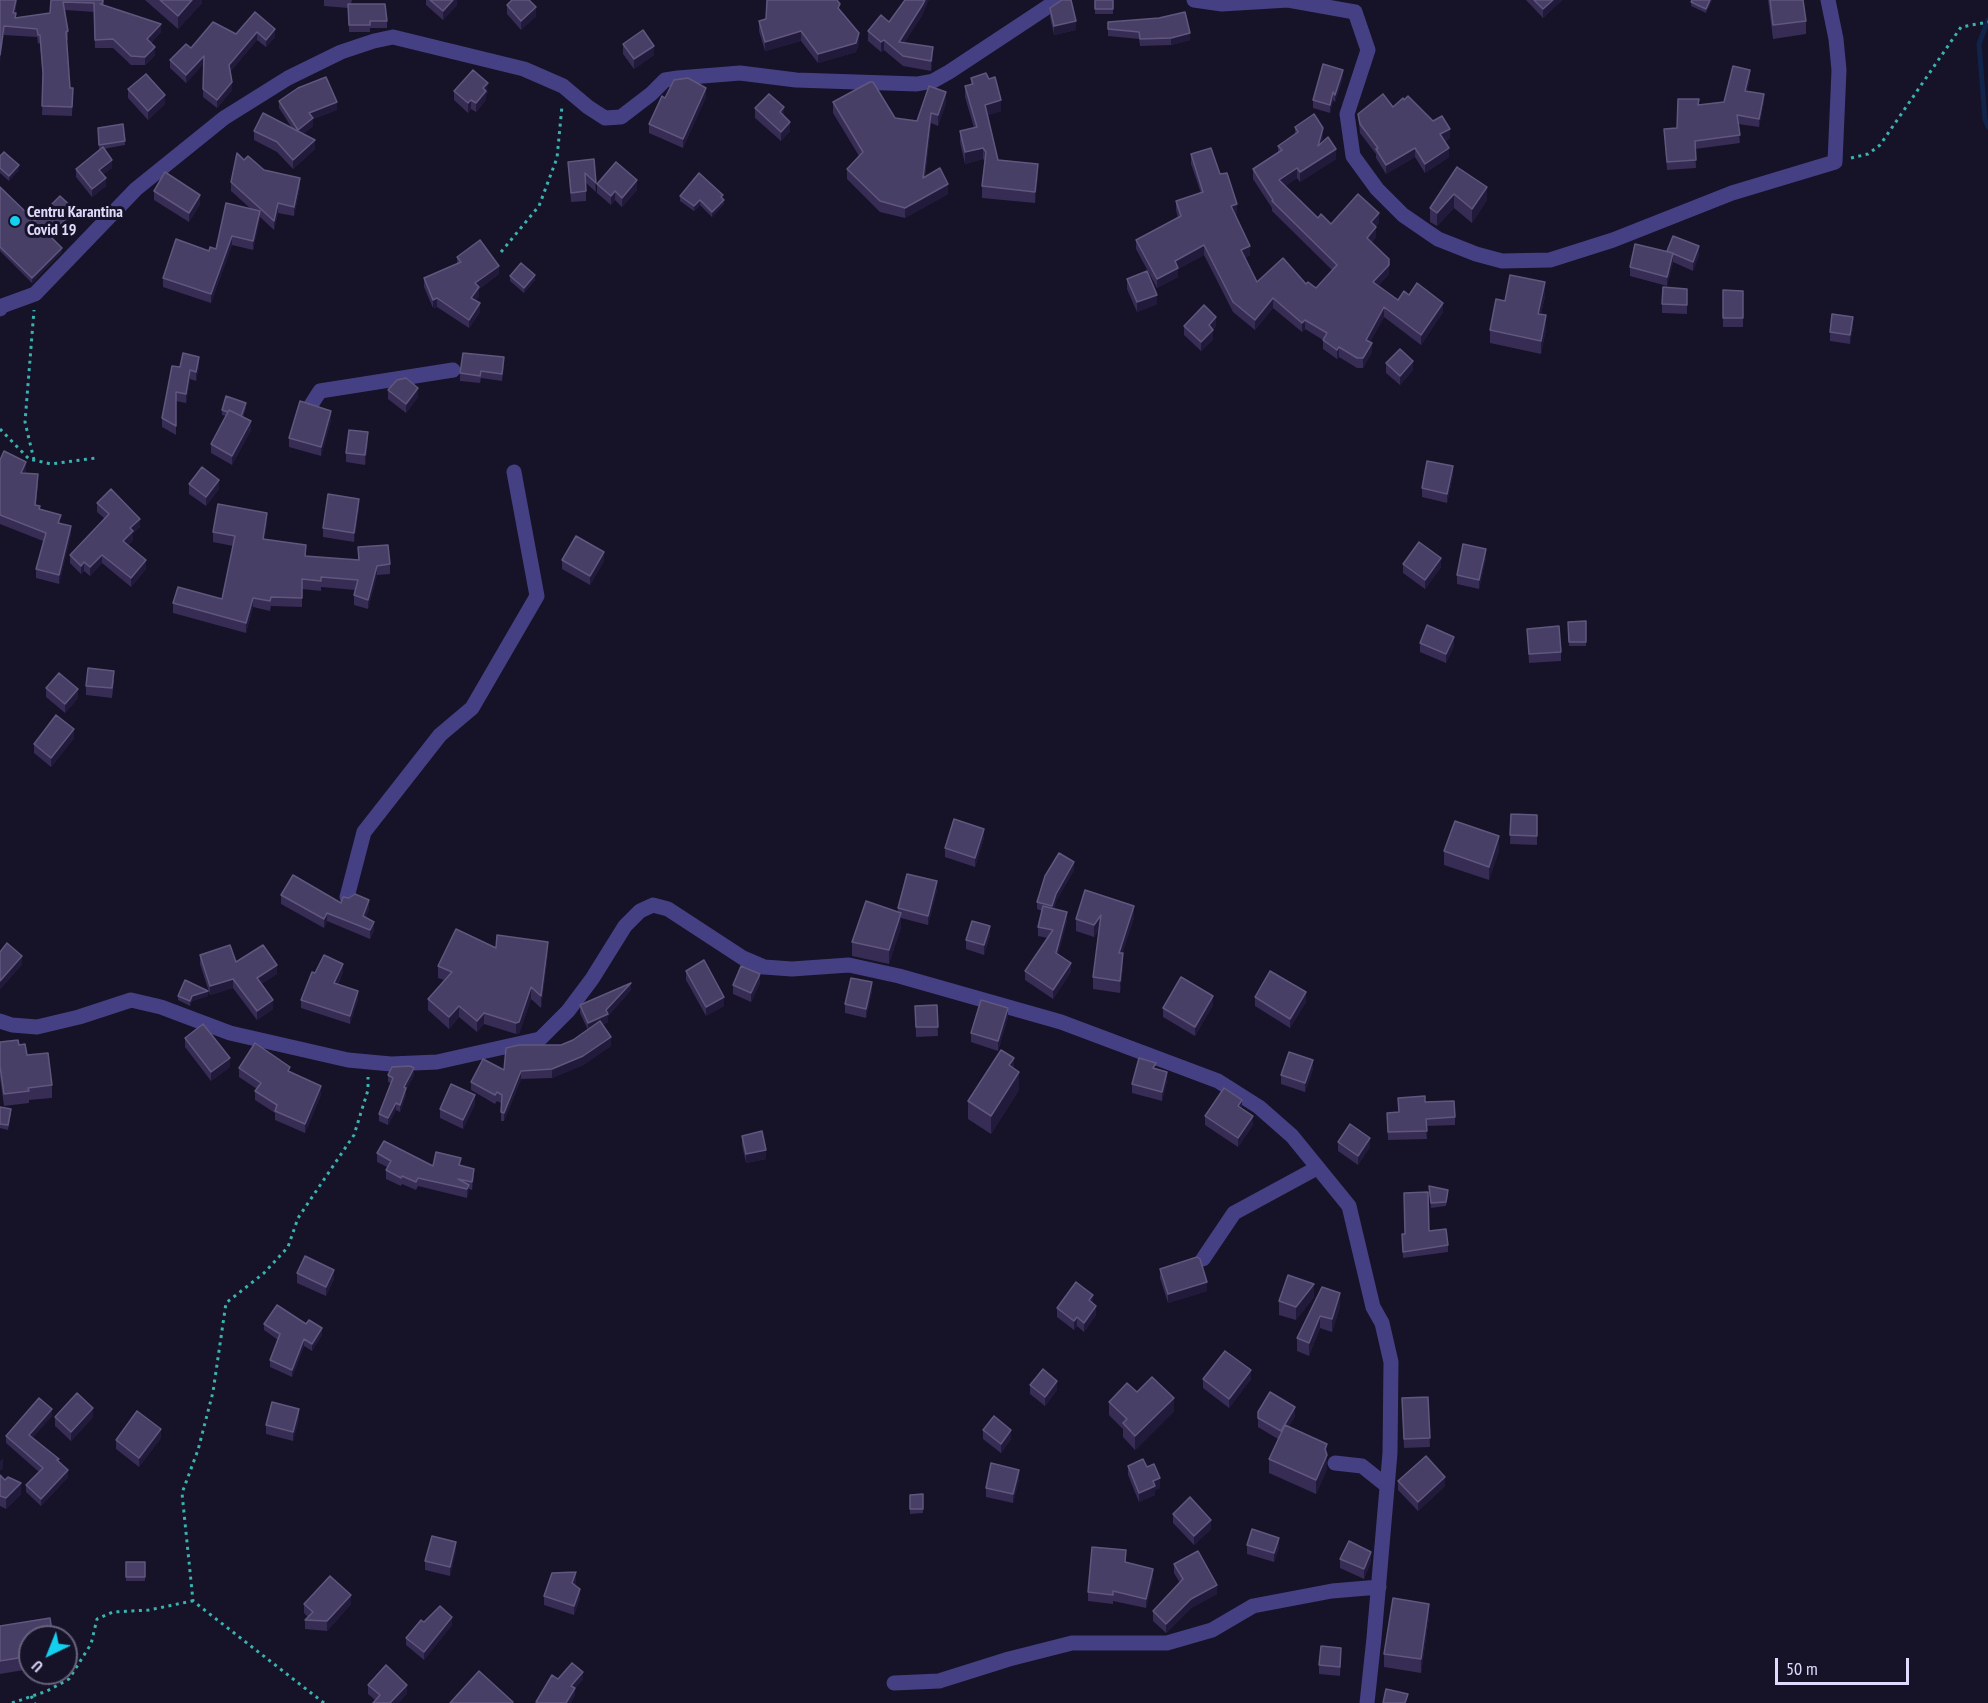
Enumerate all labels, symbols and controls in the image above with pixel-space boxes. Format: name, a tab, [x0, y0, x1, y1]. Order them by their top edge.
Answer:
place label: Centru Karantina Covid 19	[27, 202, 123, 240]
marker: Centru Karantina Covid 19	[8, 214, 22, 228]
north arrow	[18, 1625, 78, 1685]
scale bar	[1778, 1646, 1912, 1684]
text: U	[27, 1657, 47, 1677]
text: 50 m	[1786, 1657, 1818, 1680]

